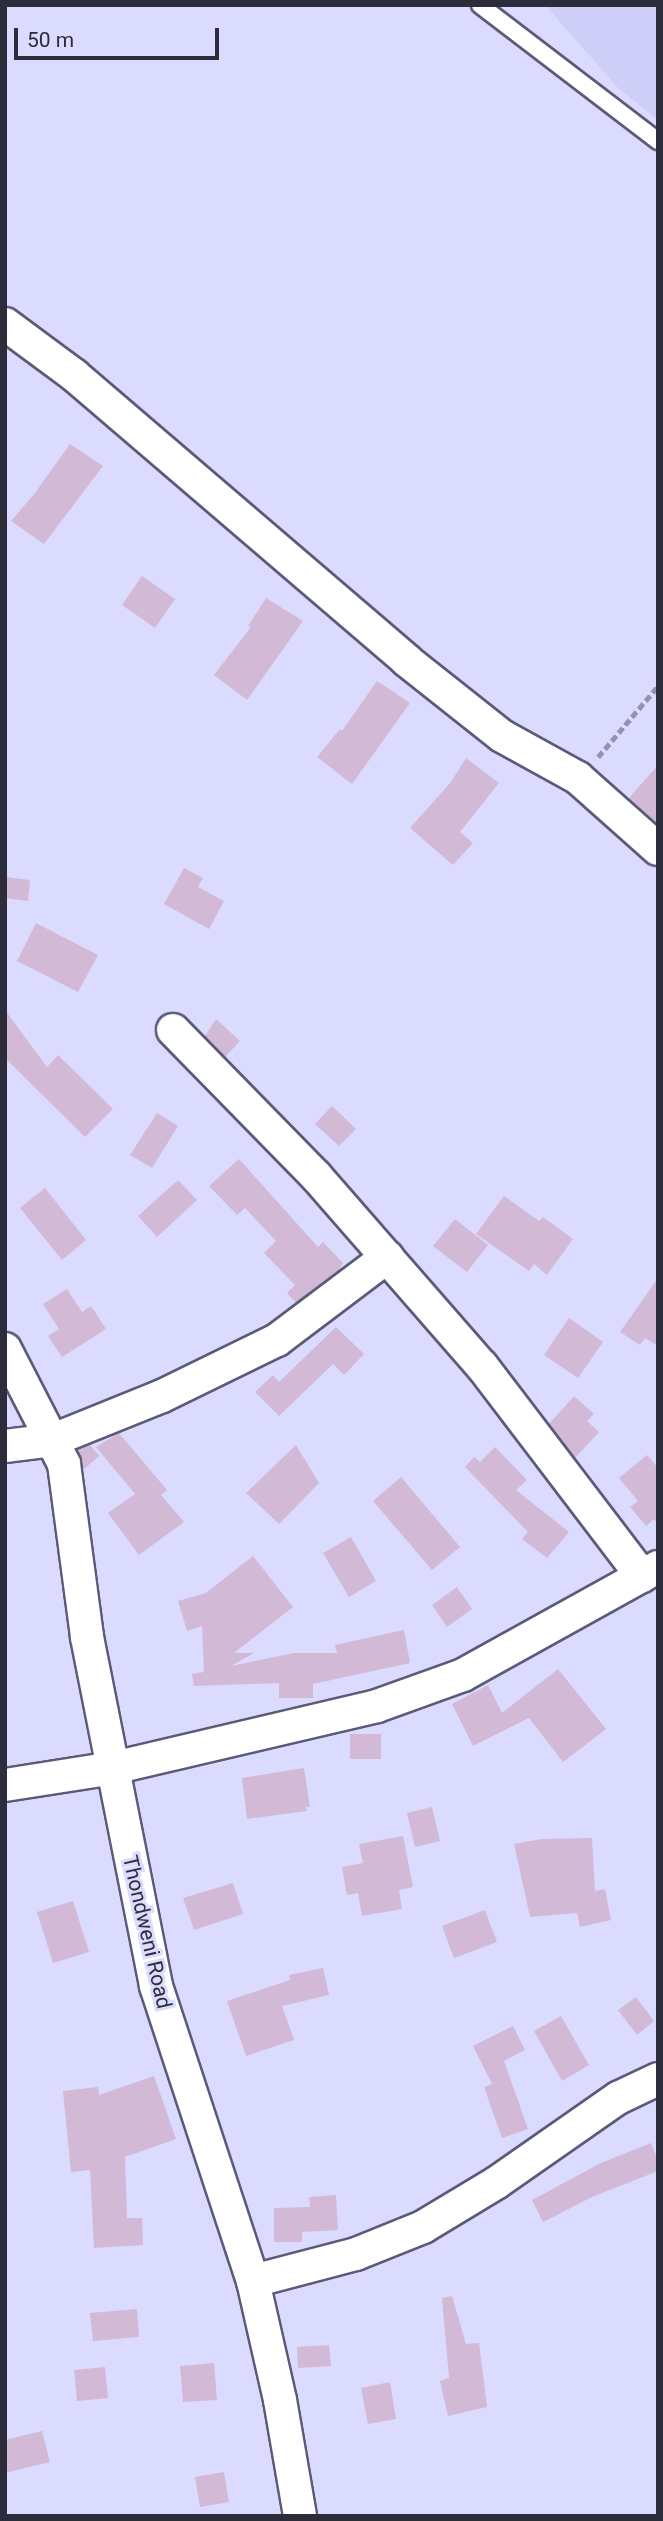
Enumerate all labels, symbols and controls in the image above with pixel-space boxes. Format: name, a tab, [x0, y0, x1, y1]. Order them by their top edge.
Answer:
scale bar	[18, 14, 222, 58]
text: 50 m	[27, 28, 74, 52]
street label: Thondweni Road	[117, 1853, 177, 2011]

